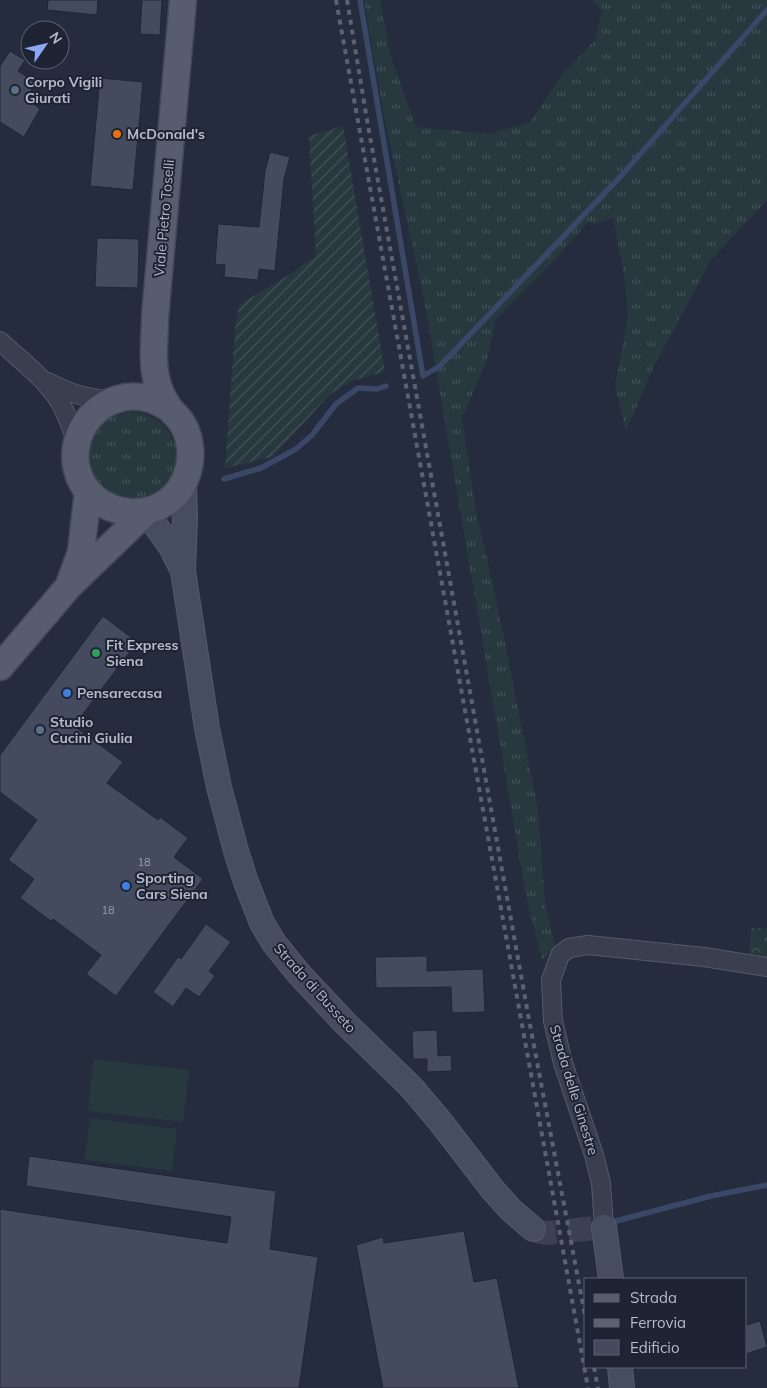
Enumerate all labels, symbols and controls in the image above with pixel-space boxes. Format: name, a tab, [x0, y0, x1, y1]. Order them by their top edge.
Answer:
north arrow	[20, 20, 70, 70]
text: N	[45, 28, 66, 47]
place label: Corpo Vigili Giurati	[25, 73, 102, 107]
marker: Corpo Vigili Giurati	[9, 84, 21, 96]
place label: McDonald's	[127, 125, 205, 143]
marker: McDonald's	[111, 128, 123, 140]
street label: Viale Pietro Toselli	[150, 159, 178, 277]
place label: Fit Express Siena	[106, 636, 179, 670]
marker: Fit Express Siena	[90, 647, 102, 659]
place label: Pensarecasa	[77, 684, 162, 702]
marker: Pensarecasa	[61, 687, 73, 699]
place label: Studio Cucini Giulia	[50, 713, 133, 747]
marker: Studio Cucini Giulia	[34, 724, 46, 736]
house number: 18	[137, 855, 151, 869]
place label: Sporting Cars Siena	[136, 869, 208, 903]
marker: Sporting Cars Siena	[120, 880, 132, 892]
house number: 18	[101, 903, 115, 917]
street label: Strada di Busseto	[270, 939, 360, 1037]
street label: Strada delle Ginestre	[546, 1023, 602, 1157]
legend	[584, 1278, 747, 1368]
text: Strada	[630, 1288, 677, 1307]
text: Ferrovia	[630, 1313, 686, 1332]
text: Edificio	[630, 1338, 680, 1357]

